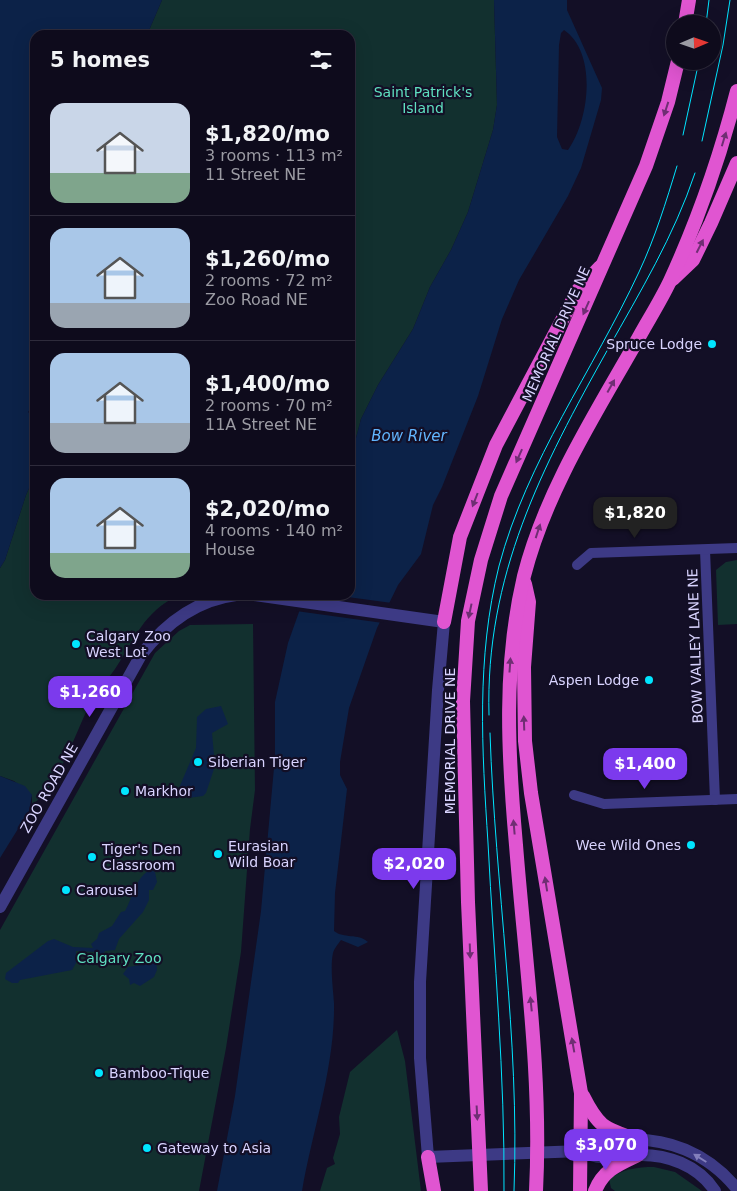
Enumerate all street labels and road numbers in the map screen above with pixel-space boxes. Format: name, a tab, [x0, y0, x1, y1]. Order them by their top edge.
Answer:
street label: MEMORIAL DRIVE NE	[519, 264, 593, 404]
street label: BOW VALLEY LANE NE	[684, 568, 706, 724]
street label: MEMORIAL DRIVE NE	[442, 668, 458, 814]
street label: ZOO ROAD NE	[17, 740, 81, 836]

